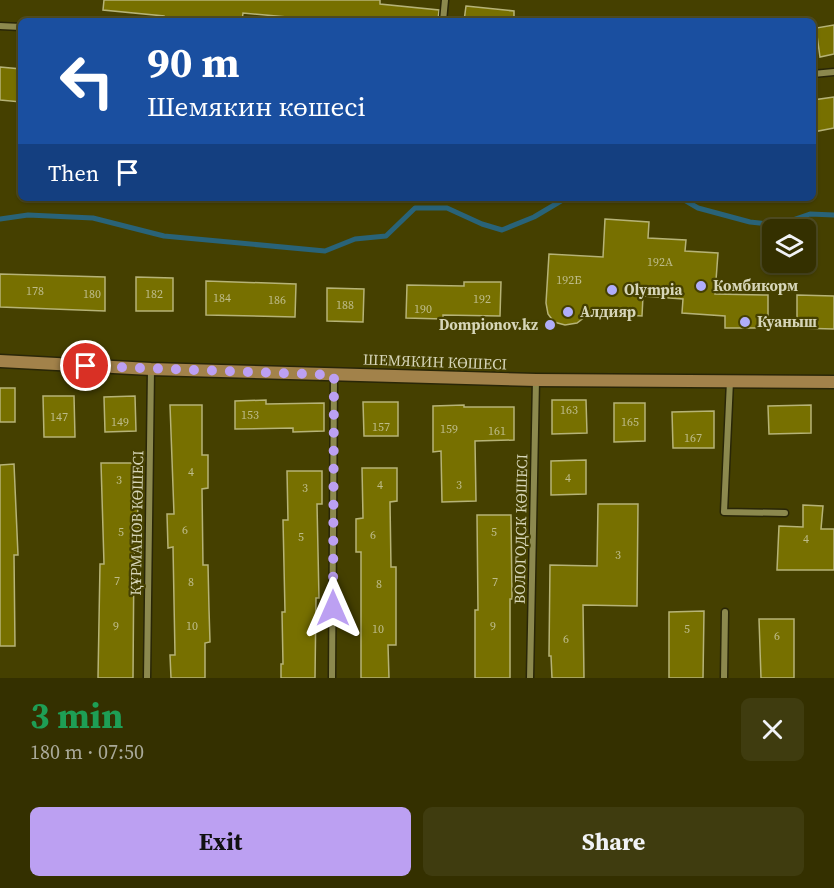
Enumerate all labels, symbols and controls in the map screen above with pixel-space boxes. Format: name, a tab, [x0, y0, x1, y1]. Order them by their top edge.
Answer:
text: 90 m	[147, 33, 240, 91]
icon: left	[48, 42, 126, 120]
text: Шемякин көшесі	[147, 88, 366, 125]
icon: arrive	[111, 156, 144, 189]
text: Then	[48, 158, 99, 188]
map controls	[762, 219, 816, 273]
button: layers	[762, 219, 816, 273]
house number: 192А	[647, 254, 673, 270]
house number: 192Б	[556, 272, 582, 288]
place label: Комбикорм	[713, 275, 798, 296]
place label: Olympia	[624, 279, 683, 300]
marker: Комбикорм	[694, 279, 708, 293]
house number: 178	[26, 283, 44, 299]
marker: Olympia	[605, 283, 619, 297]
house number: 180	[83, 286, 101, 302]
house number: 182	[145, 286, 163, 302]
house number: 184	[213, 290, 231, 306]
house number: 192	[473, 291, 491, 307]
house number: 186	[268, 292, 286, 308]
house number: 188	[336, 297, 354, 313]
house number: 190	[414, 301, 432, 317]
place label: Алдияр	[580, 301, 636, 322]
marker: Алдияр	[561, 305, 575, 319]
place label: Куаныш	[757, 311, 817, 332]
place label: Dompionov.kz	[439, 314, 538, 335]
marker: Куаныш	[738, 315, 752, 329]
marker: Dompionov.kz	[543, 318, 557, 332]
pin	[60, 340, 111, 391]
street label: ШЕМЯКИН КӨШЕСІ	[363, 348, 507, 375]
icon: arrive	[69, 349, 102, 382]
house number: 163	[560, 402, 578, 418]
house number: 153	[241, 407, 259, 423]
house number: 147	[50, 409, 68, 425]
house number: 149	[111, 414, 129, 430]
house number: 165	[621, 414, 639, 430]
house number: 157	[372, 419, 390, 435]
house number: 159	[440, 421, 458, 437]
house number: 161	[488, 423, 506, 439]
house number: 167	[684, 430, 702, 446]
street label: ҚҰРМАНОВ КӨШЕСІ	[125, 450, 148, 596]
street label: ВОЛОГОДСК КӨШЕСІ	[509, 454, 532, 604]
house number: 4	[188, 464, 194, 480]
house number: 4	[565, 470, 571, 486]
house number: 3	[116, 472, 122, 488]
house number: 4	[377, 477, 383, 493]
house number: 3	[456, 477, 462, 493]
house number: 3	[302, 480, 308, 496]
house number: 6	[182, 522, 188, 538]
house number: 5	[118, 524, 124, 540]
house number: 5	[491, 524, 497, 540]
house number: 6	[370, 527, 376, 543]
house number: 5	[298, 529, 304, 545]
house number: 4	[803, 531, 809, 547]
house number: 3	[615, 547, 621, 563]
house number: 7	[114, 573, 120, 589]
house number: 8	[188, 574, 194, 590]
house number: 7	[492, 574, 498, 590]
position arrow	[301, 576, 365, 640]
house number: 8	[376, 576, 382, 592]
house number: 9	[113, 618, 119, 634]
house number: 10	[186, 618, 198, 634]
house number: 9	[490, 618, 496, 634]
house number: 10	[372, 621, 384, 637]
house number: 5	[684, 621, 690, 637]
house number: 6	[774, 628, 780, 644]
house number: 6	[563, 631, 569, 647]
text: 3 min	[30, 691, 123, 740]
button: close	[741, 698, 804, 761]
text: 180 m · 07:50	[30, 738, 144, 766]
button: Exit	[30, 807, 411, 876]
button: Share	[423, 807, 804, 876]

